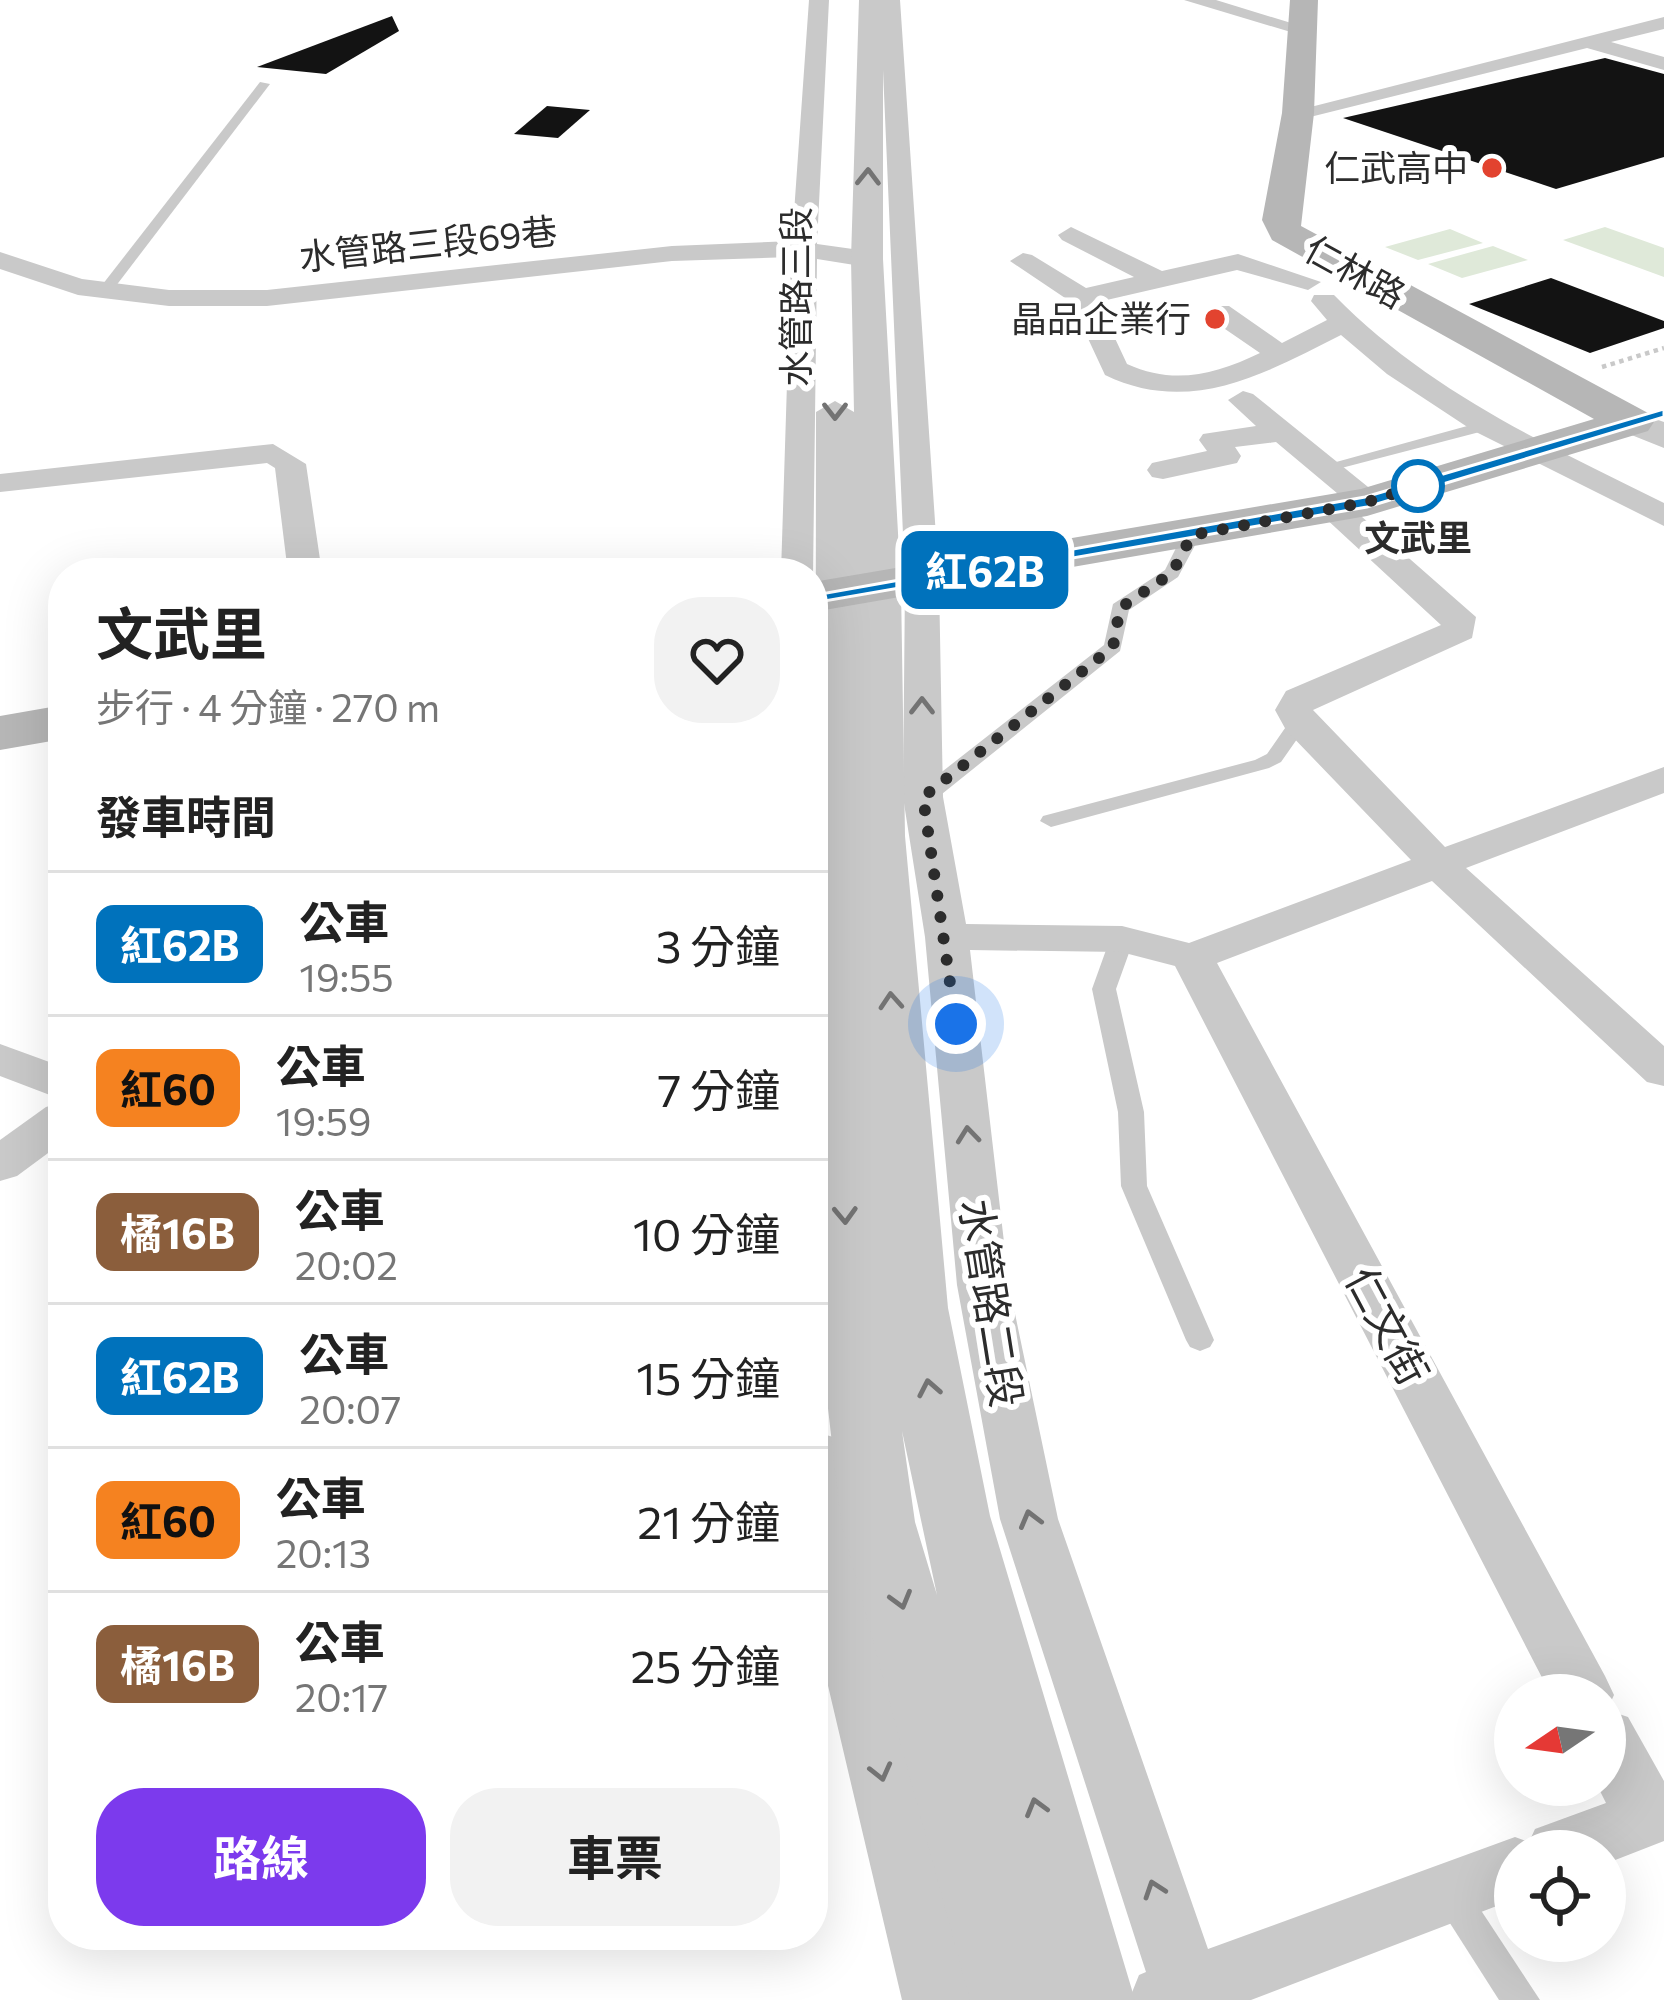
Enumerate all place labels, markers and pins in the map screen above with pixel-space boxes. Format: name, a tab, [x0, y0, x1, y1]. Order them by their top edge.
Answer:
place label: 仁武高中	[1324, 144, 1468, 188]
marker: 仁武高中	[1479, 155, 1505, 181]
place label: 晶品企業行	[1011, 295, 1191, 339]
marker: 晶品企業行	[1202, 306, 1228, 332]
marker: 文武里	[1393, 461, 1443, 511]
place label: 文武里	[1364, 514, 1472, 558]

